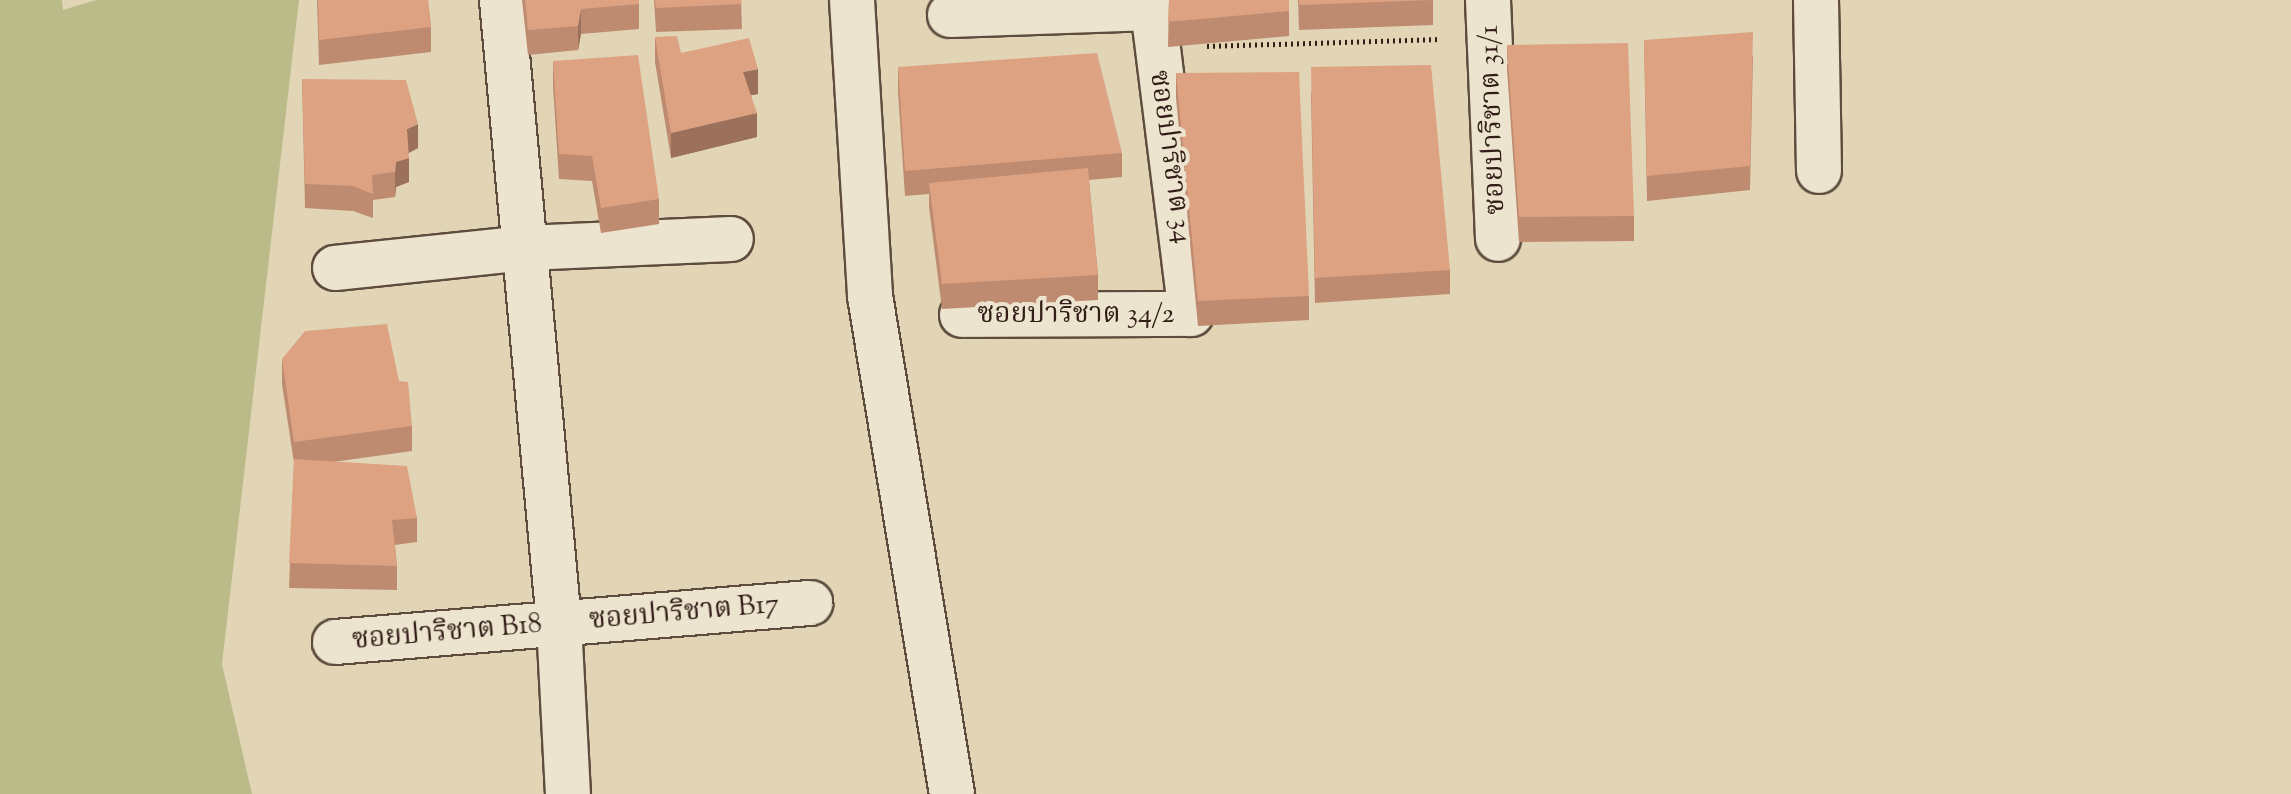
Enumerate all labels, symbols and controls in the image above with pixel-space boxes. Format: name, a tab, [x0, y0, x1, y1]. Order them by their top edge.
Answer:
street label: ซอยปาริชาต 31/1	[1473, 25, 1513, 215]
street label: ซอยปาริชาต 34	[1141, 68, 1199, 246]
street label: ซอยปาริชาต 34/2	[977, 298, 1175, 332]
street label: ซอยปาริชาต B17	[588, 588, 780, 638]
street label: ซอยปาริชาต B18	[351, 608, 543, 658]

